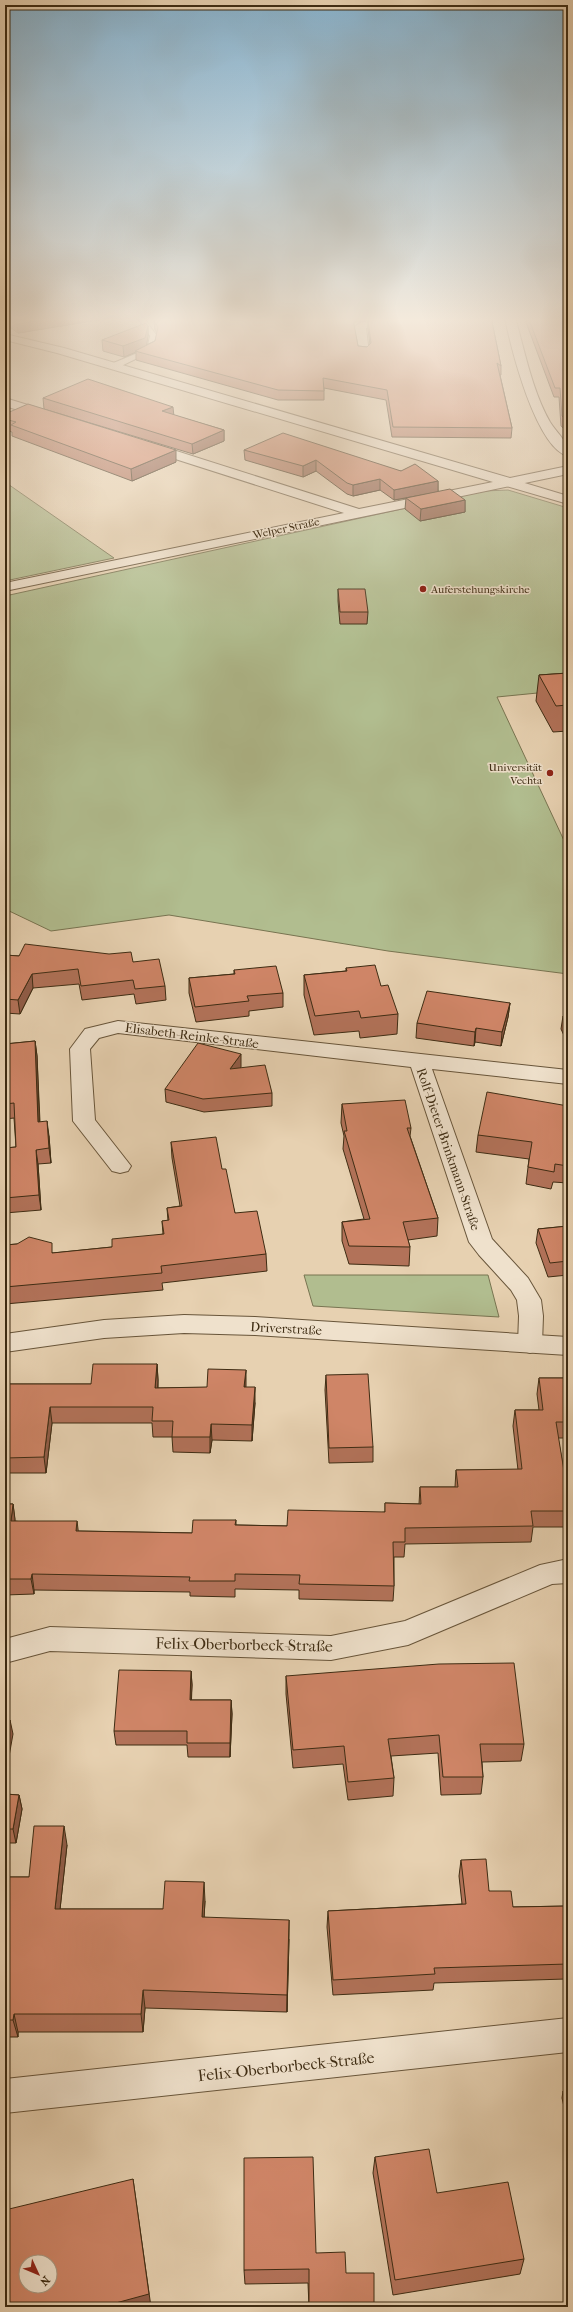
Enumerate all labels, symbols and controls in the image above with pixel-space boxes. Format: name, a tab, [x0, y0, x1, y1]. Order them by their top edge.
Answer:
street label: Welper Straße	[251, 515, 321, 542]
place label: Auferstehungskirche	[430, 583, 530, 596]
marker: Auferstehungskirche	[418, 584, 428, 594]
place label: Universität Vechta	[488, 761, 543, 787]
marker: Universität Vechta	[545, 768, 555, 778]
street label: Elisabeth-Reinke-Straße	[124, 1020, 260, 1051]
street label: Rolf-Dieter-Brinkmann-Straße	[414, 1066, 484, 1233]
street label: Driverstraße	[250, 1319, 323, 1338]
street label: Felix-Oberborbeck-Straße	[155, 1633, 333, 1656]
street label: Felix-Oberborbeck-Straße	[197, 2048, 375, 2085]
north arrow	[18, 2254, 58, 2294]
text: N	[37, 2273, 52, 2289]

